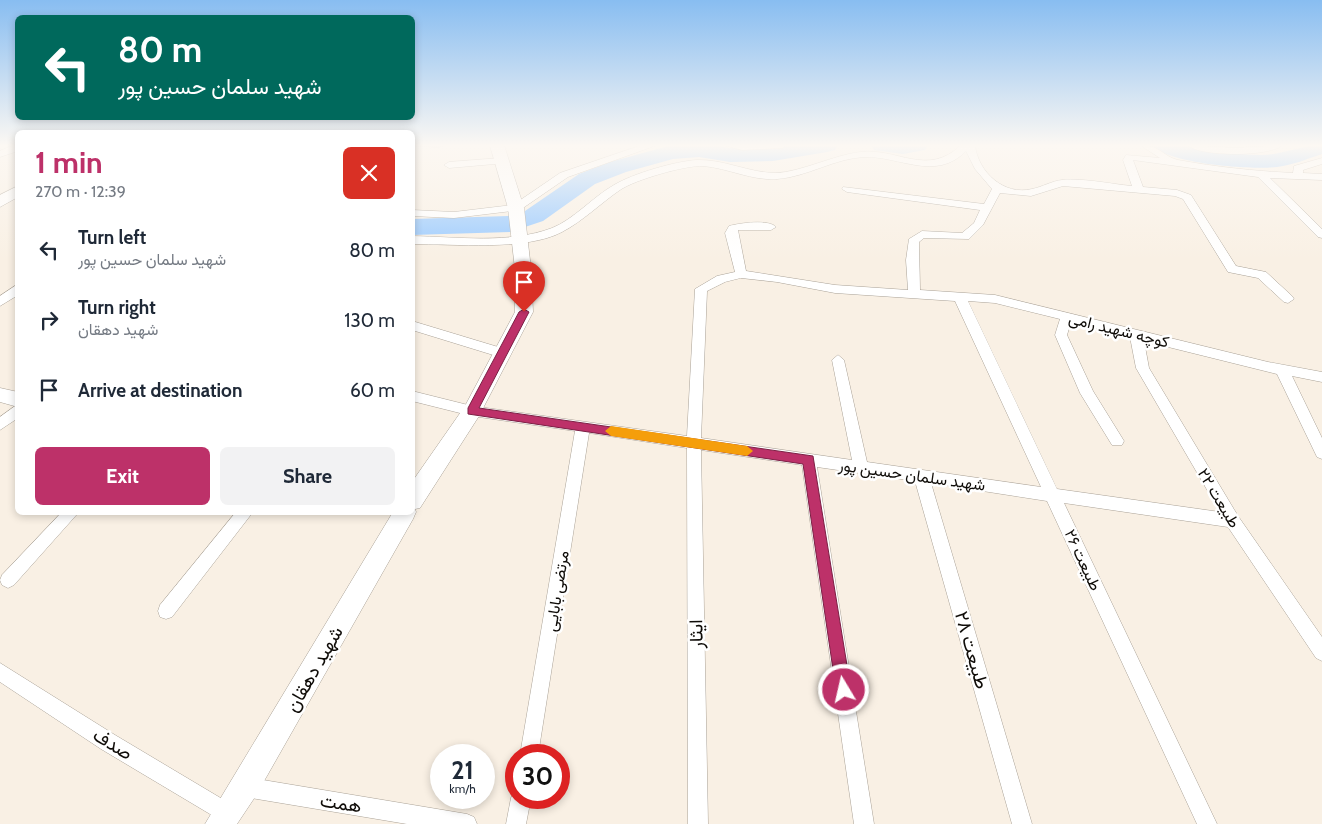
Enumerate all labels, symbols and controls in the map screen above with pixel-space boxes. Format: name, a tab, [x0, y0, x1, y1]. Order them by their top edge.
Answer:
text: 80 m	[118, 28, 202, 71]
icon: left	[35, 35, 100, 100]
text: شهید سلمان حسین پور	[118, 73, 322, 100]
text: 1 min	[35, 144, 103, 181]
button: close	[343, 147, 395, 199]
text: 270 m · 12:39	[35, 182, 126, 201]
text: Turn left	[78, 226, 146, 249]
icon: left	[35, 236, 63, 264]
text: 80 m	[349, 239, 395, 262]
text: شهید سلمان حسین پور	[78, 250, 226, 269]
pin	[503, 261, 545, 312]
icon: arrive	[510, 268, 538, 296]
text: Turn right	[78, 296, 156, 319]
icon: right	[35, 306, 63, 334]
street label: کوچه شهید رامی	[1066, 308, 1171, 354]
text: 130 m	[344, 309, 395, 332]
text: شهید دهقان	[78, 320, 158, 339]
icon: arrive	[35, 376, 63, 404]
text: Arrive at destination	[78, 379, 242, 402]
text: 60 m	[350, 379, 395, 402]
button: Exit	[35, 447, 210, 505]
button: Share	[220, 447, 395, 505]
street label: شهید سلمان حسین پور	[836, 455, 987, 497]
street label: طبیعت ۲۲	[1194, 465, 1244, 531]
street label: طبیعت ۲۶	[1061, 526, 1105, 594]
street label: مرتضی بابایی	[541, 549, 574, 633]
street label: طبیعت ۲۸	[950, 608, 994, 692]
street label: ایثار	[684, 619, 708, 650]
street label: شهید دهقان	[280, 622, 348, 716]
position arrow	[817, 663, 869, 715]
street label: صدف	[89, 723, 137, 765]
speed limit sign: 30	[505, 744, 570, 809]
text: 21	[451, 755, 474, 785]
text: km/h	[449, 781, 476, 796]
street label: همت	[319, 788, 363, 818]

